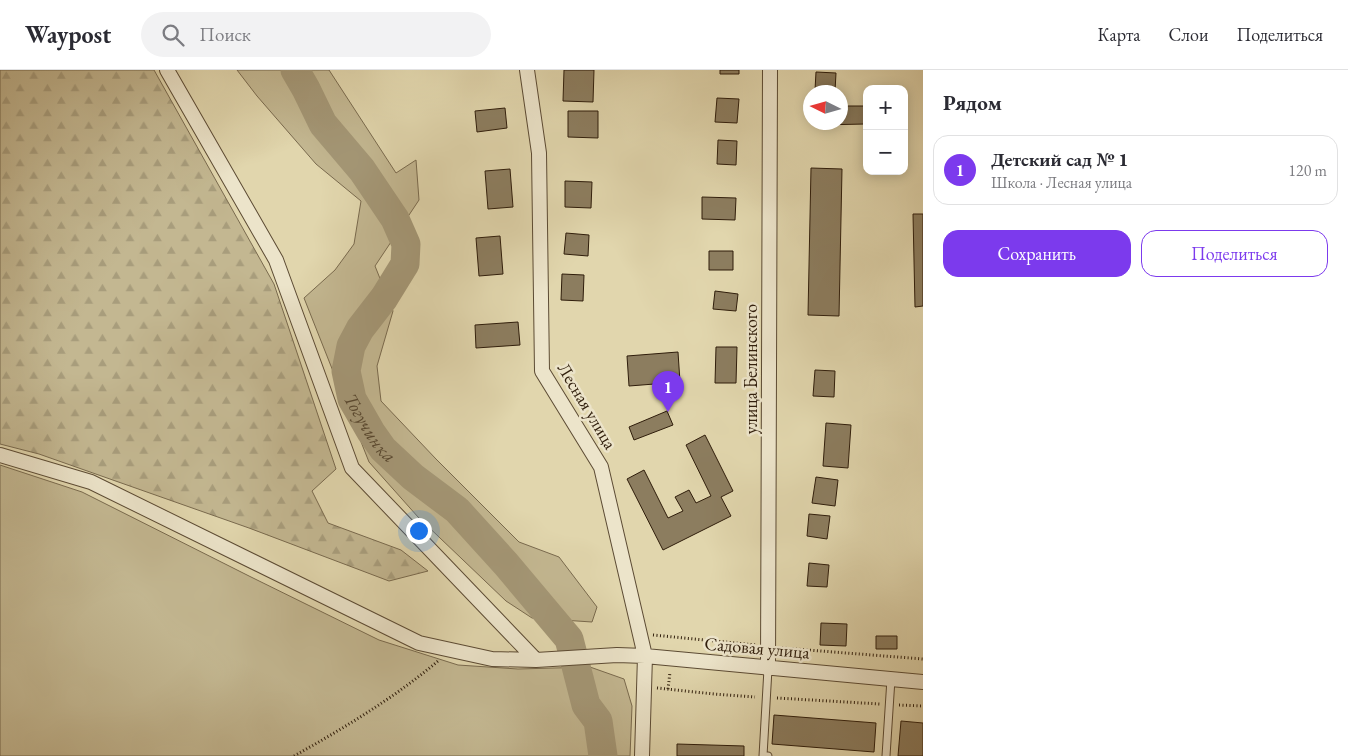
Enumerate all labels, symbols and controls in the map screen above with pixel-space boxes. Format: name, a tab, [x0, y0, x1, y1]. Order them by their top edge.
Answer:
search box	[141, 12, 491, 57]
text: Waypost	[25, 19, 111, 50]
icon: search	[159, 21, 187, 49]
text: Поиск	[199, 22, 251, 47]
text: Карта	[1098, 23, 1141, 46]
text: Слои	[1169, 23, 1208, 46]
text: Поделиться	[1236, 23, 1323, 46]
north arrow	[803, 85, 848, 130]
map controls	[863, 85, 908, 175]
button: +	[863, 85, 908, 130]
text: Рядом	[943, 89, 1002, 116]
button: −	[863, 130, 908, 175]
text: Детский сад № 1	[991, 147, 1128, 172]
text: 1	[956, 160, 964, 181]
text: 120 m	[1288, 160, 1327, 181]
text: Школа · Лесная улица	[991, 172, 1132, 193]
button: Сохранить	[943, 230, 1131, 277]
button: Поделиться	[1141, 230, 1328, 277]
street label: улица Белинского	[739, 304, 762, 434]
street label: Лесная улица	[553, 358, 623, 454]
pin: 1	[652, 371, 684, 412]
water label: Тогучинка	[338, 389, 401, 468]
your location	[406, 518, 432, 544]
street label: Садовая улица	[703, 631, 811, 664]

